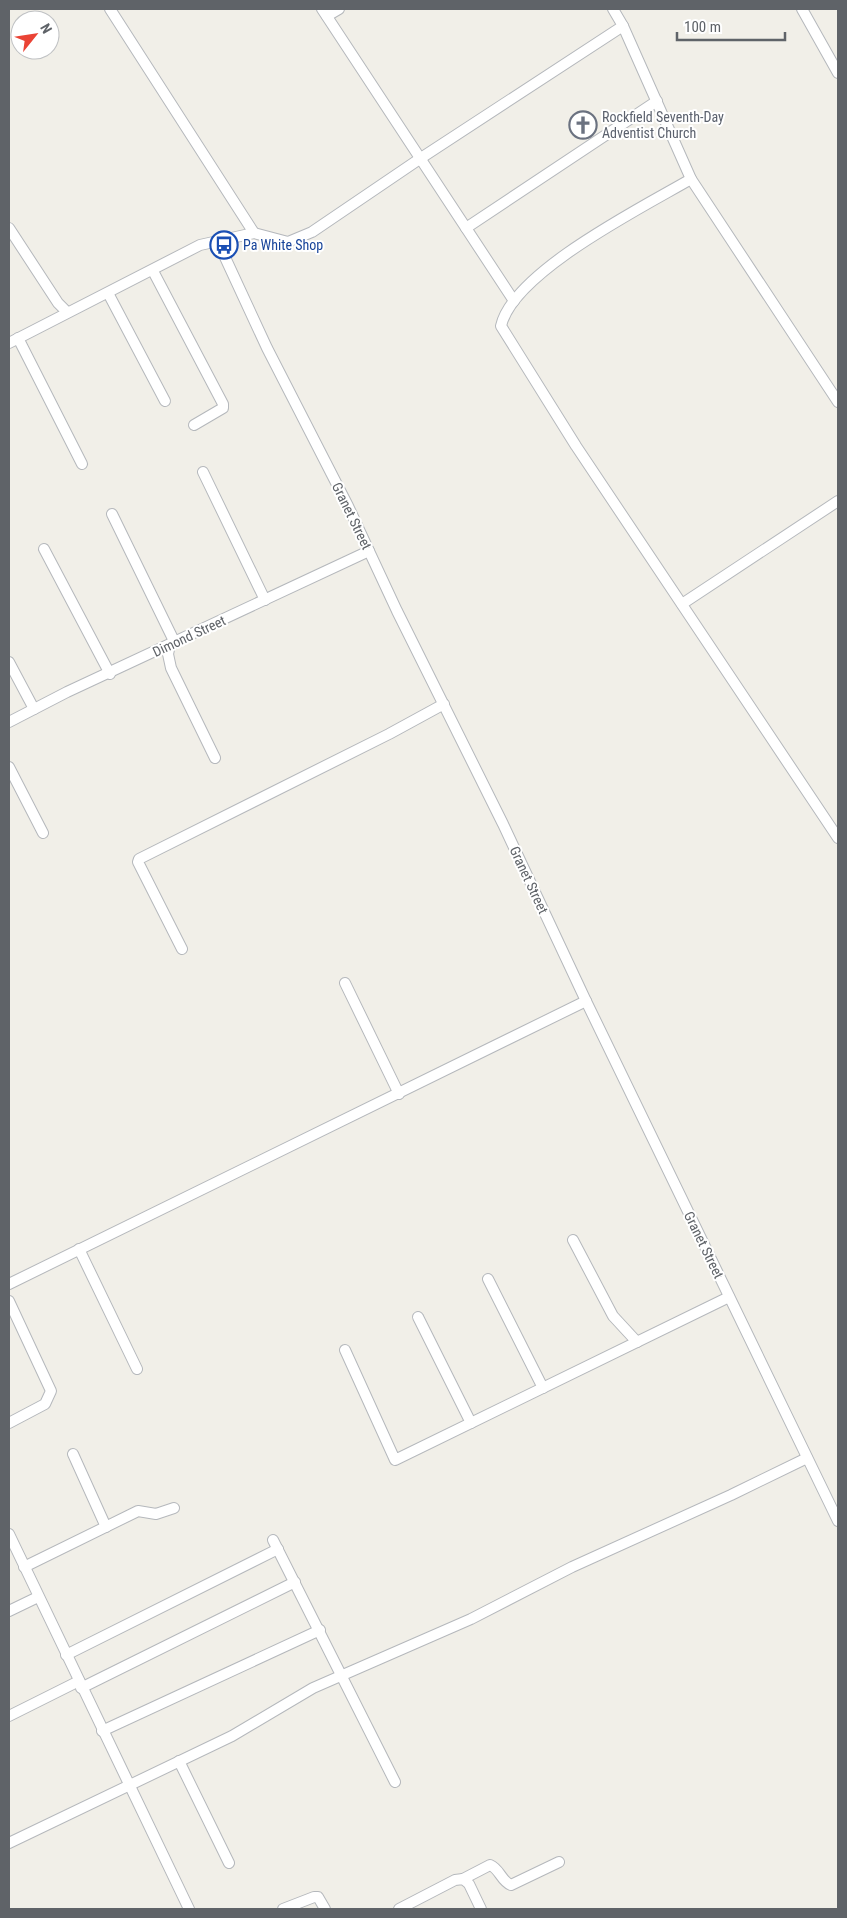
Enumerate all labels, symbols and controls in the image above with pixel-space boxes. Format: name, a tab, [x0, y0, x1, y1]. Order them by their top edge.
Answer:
north arrow	[10, 10, 60, 60]
scale bar	[677, 10, 784, 42]
text: 100 m	[684, 18, 721, 36]
text: N	[37, 21, 55, 36]
place label: Rockfield Seventh-Day Adventist Church	[602, 109, 724, 141]
church icon: Rockfield Seventh-Day Adventist Church	[568, 110, 598, 140]
bus stop icon: Pa White Shop	[209, 230, 239, 260]
place label: Pa White Shop	[243, 237, 323, 253]
street label: Granet Street	[329, 480, 375, 552]
street label: Dimond Street	[150, 612, 228, 660]
street label: Granet Street	[506, 844, 552, 916]
street label: Granet Street	[681, 1209, 727, 1281]

